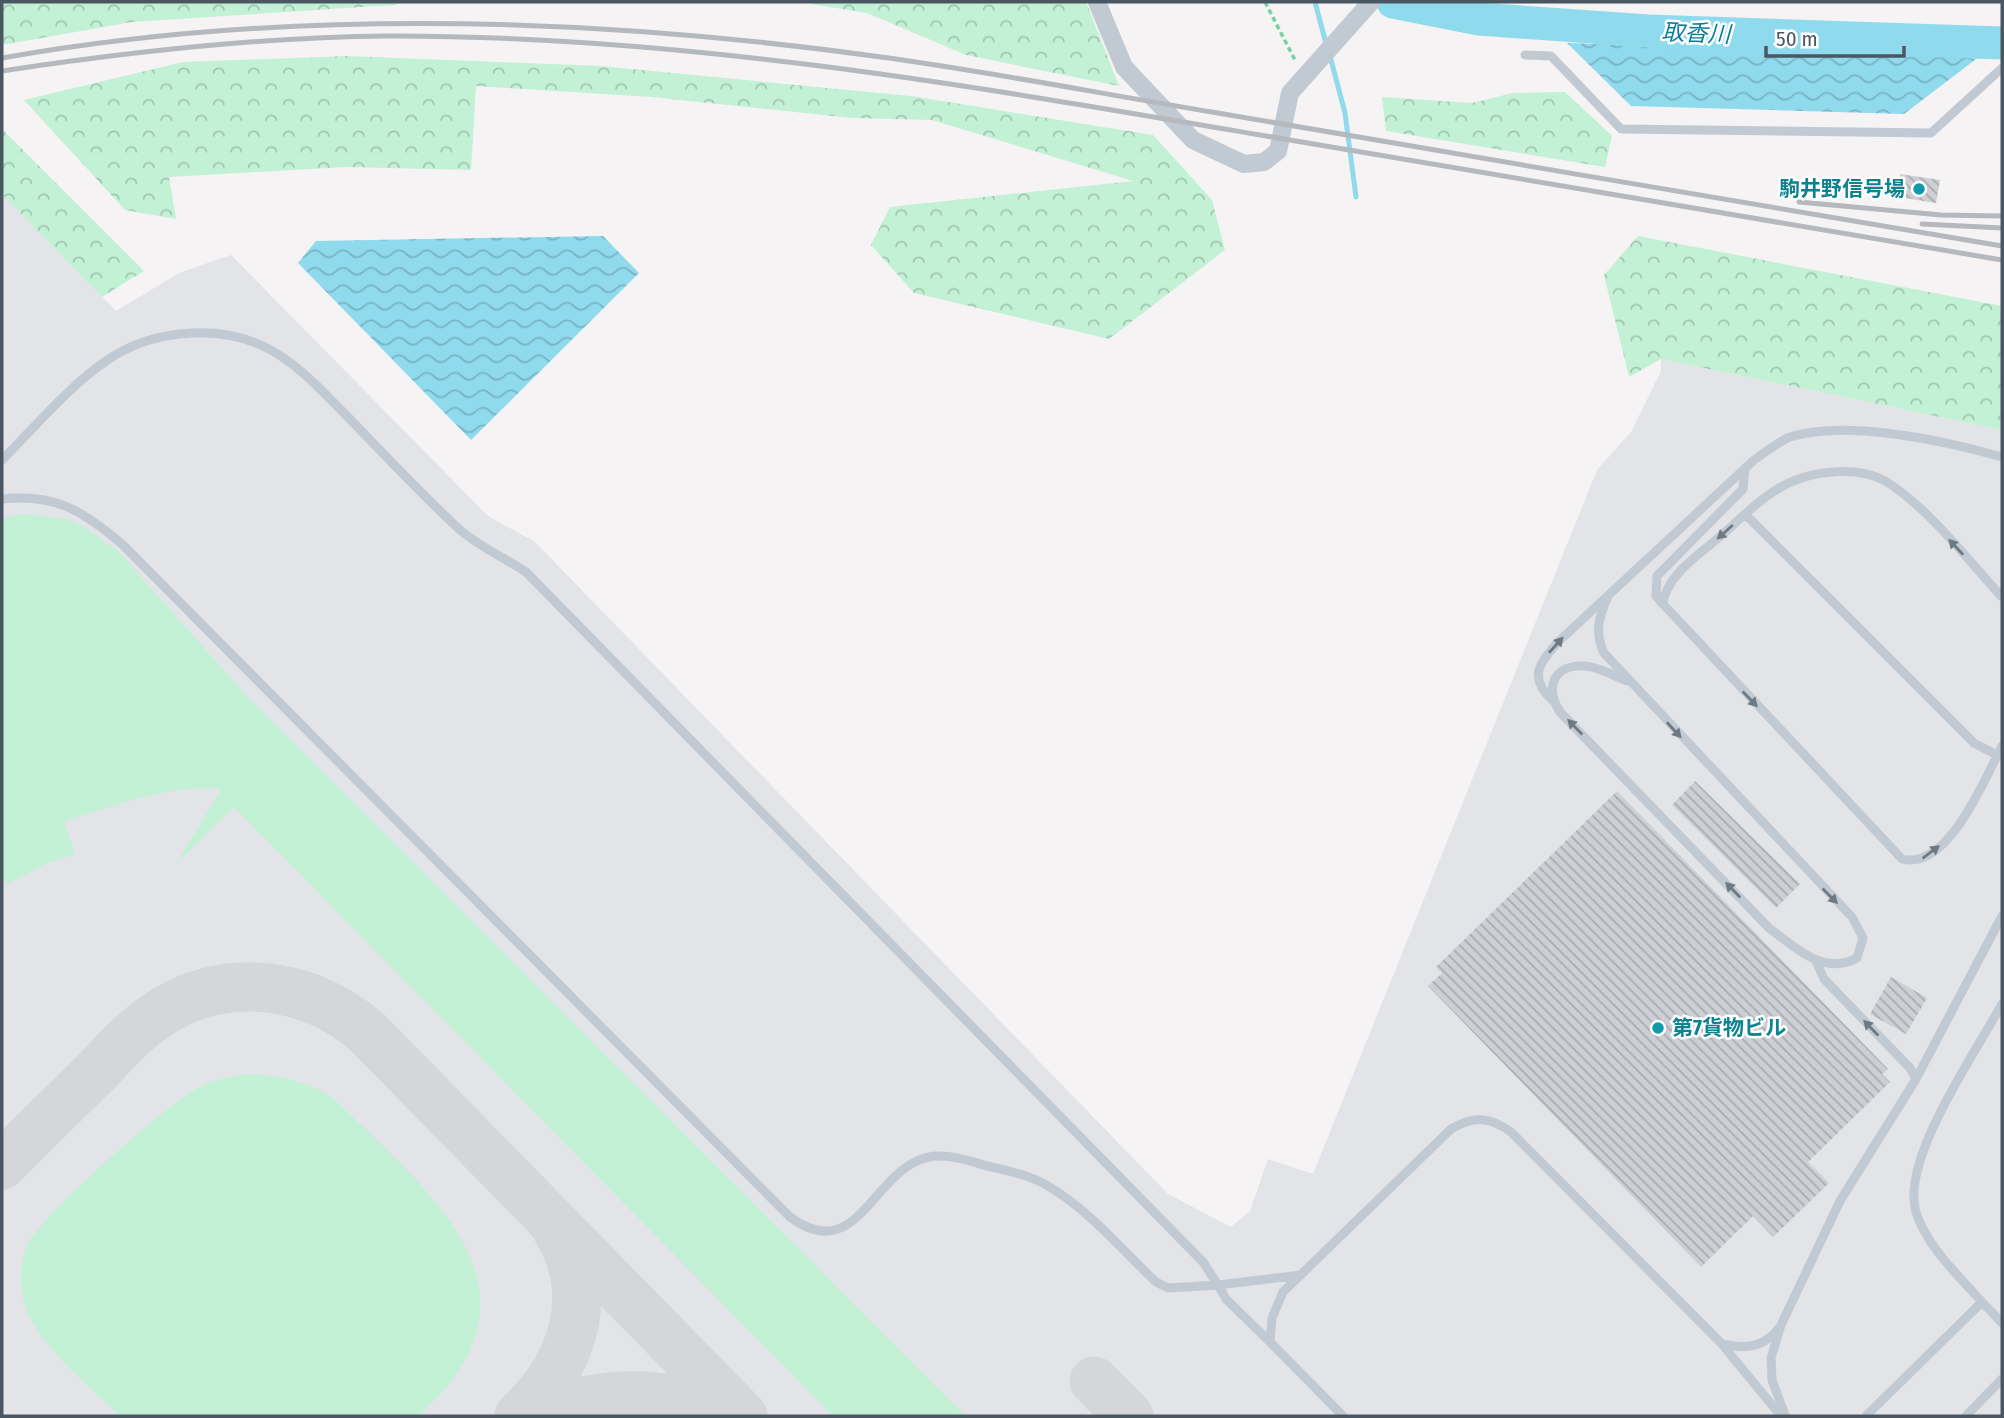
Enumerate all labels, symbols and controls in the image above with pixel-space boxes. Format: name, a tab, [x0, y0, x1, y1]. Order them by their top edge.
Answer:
scale bar	[1766, 14, 1904, 58]
water label: 取香川	[1661, 18, 1734, 48]
text: 50 m	[1776, 26, 1818, 52]
place label: 駒井野信号場	[1779, 176, 1905, 202]
marker: 駒井野信号場	[1911, 181, 1927, 197]
one-way arrow	[1716, 524, 1734, 540]
one-way arrow	[1948, 539, 1964, 556]
one-way arrow	[1548, 636, 1564, 654]
one-way arrow	[1742, 690, 1758, 707]
one-way arrow	[1568, 719, 1584, 736]
one-way arrow	[1666, 721, 1682, 738]
one-way arrow	[1921, 845, 1939, 860]
one-way arrow	[1725, 882, 1742, 899]
one-way arrow	[1822, 887, 1838, 904]
place label: 第7貨物ビル	[1672, 1015, 1786, 1041]
marker: 第7貨物ビル	[1650, 1020, 1666, 1036]
one-way arrow	[1863, 1020, 1879, 1037]

